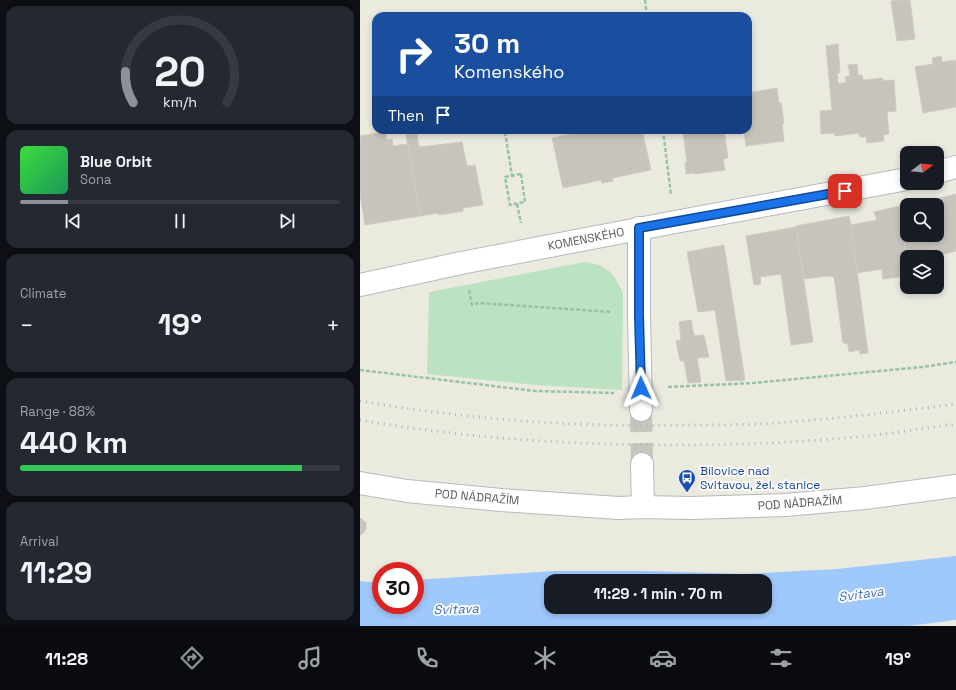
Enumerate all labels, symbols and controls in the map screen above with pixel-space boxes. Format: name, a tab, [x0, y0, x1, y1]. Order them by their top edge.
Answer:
text: 30 m	[454, 25, 520, 61]
icon: right	[388, 28, 440, 80]
text: 20	[154, 45, 206, 98]
text: Komenského	[454, 60, 564, 83]
text: km/h	[163, 93, 197, 111]
icon: arrive	[432, 104, 454, 126]
text: Then	[388, 106, 424, 125]
north arrow	[900, 146, 944, 190]
map controls	[900, 146, 944, 294]
text: Blue Orbit	[80, 152, 152, 171]
text: Sona	[80, 171, 111, 188]
pin	[828, 174, 862, 208]
icon: arrive	[834, 180, 856, 202]
button: search	[900, 198, 944, 242]
icon: previous	[62, 210, 84, 232]
icon: pause	[169, 210, 191, 232]
icon: next	[276, 210, 298, 232]
street label: KOMENSKÉHO	[546, 224, 626, 254]
button: layers	[900, 250, 944, 294]
text: Climate	[20, 285, 66, 302]
text: 19°	[158, 305, 202, 344]
text: −	[20, 311, 34, 339]
text: +	[326, 311, 340, 339]
position arrow	[620, 367, 662, 409]
text: Range · 88%	[20, 403, 95, 420]
text: 440 km	[20, 423, 128, 462]
place label: Bílovice nad Svitavou, žel. stanice	[700, 463, 820, 493]
bus stop icon: Bílovice nad Svitavou, žel. stanice	[677, 468, 697, 493]
street label: POD NÁDRAŽÍM	[434, 485, 520, 509]
street label: POD NÁDRAŽÍM	[757, 492, 843, 514]
text: Arrival	[20, 533, 59, 550]
text: 11:29	[20, 553, 92, 592]
speed limit sign: 30	[372, 562, 424, 614]
water label: Svitava	[837, 582, 885, 606]
text: 11:29 · 1 min · 70 m	[593, 584, 723, 603]
water label: Svitava	[433, 600, 480, 618]
icon: directions	[178, 644, 206, 672]
icon: music	[296, 644, 324, 672]
icon: phone	[413, 644, 441, 672]
icon: climate	[531, 644, 559, 672]
icon: car	[649, 644, 677, 672]
icon: filters	[767, 644, 795, 672]
text: 11:28	[45, 647, 88, 670]
text: 19°	[885, 647, 911, 670]

